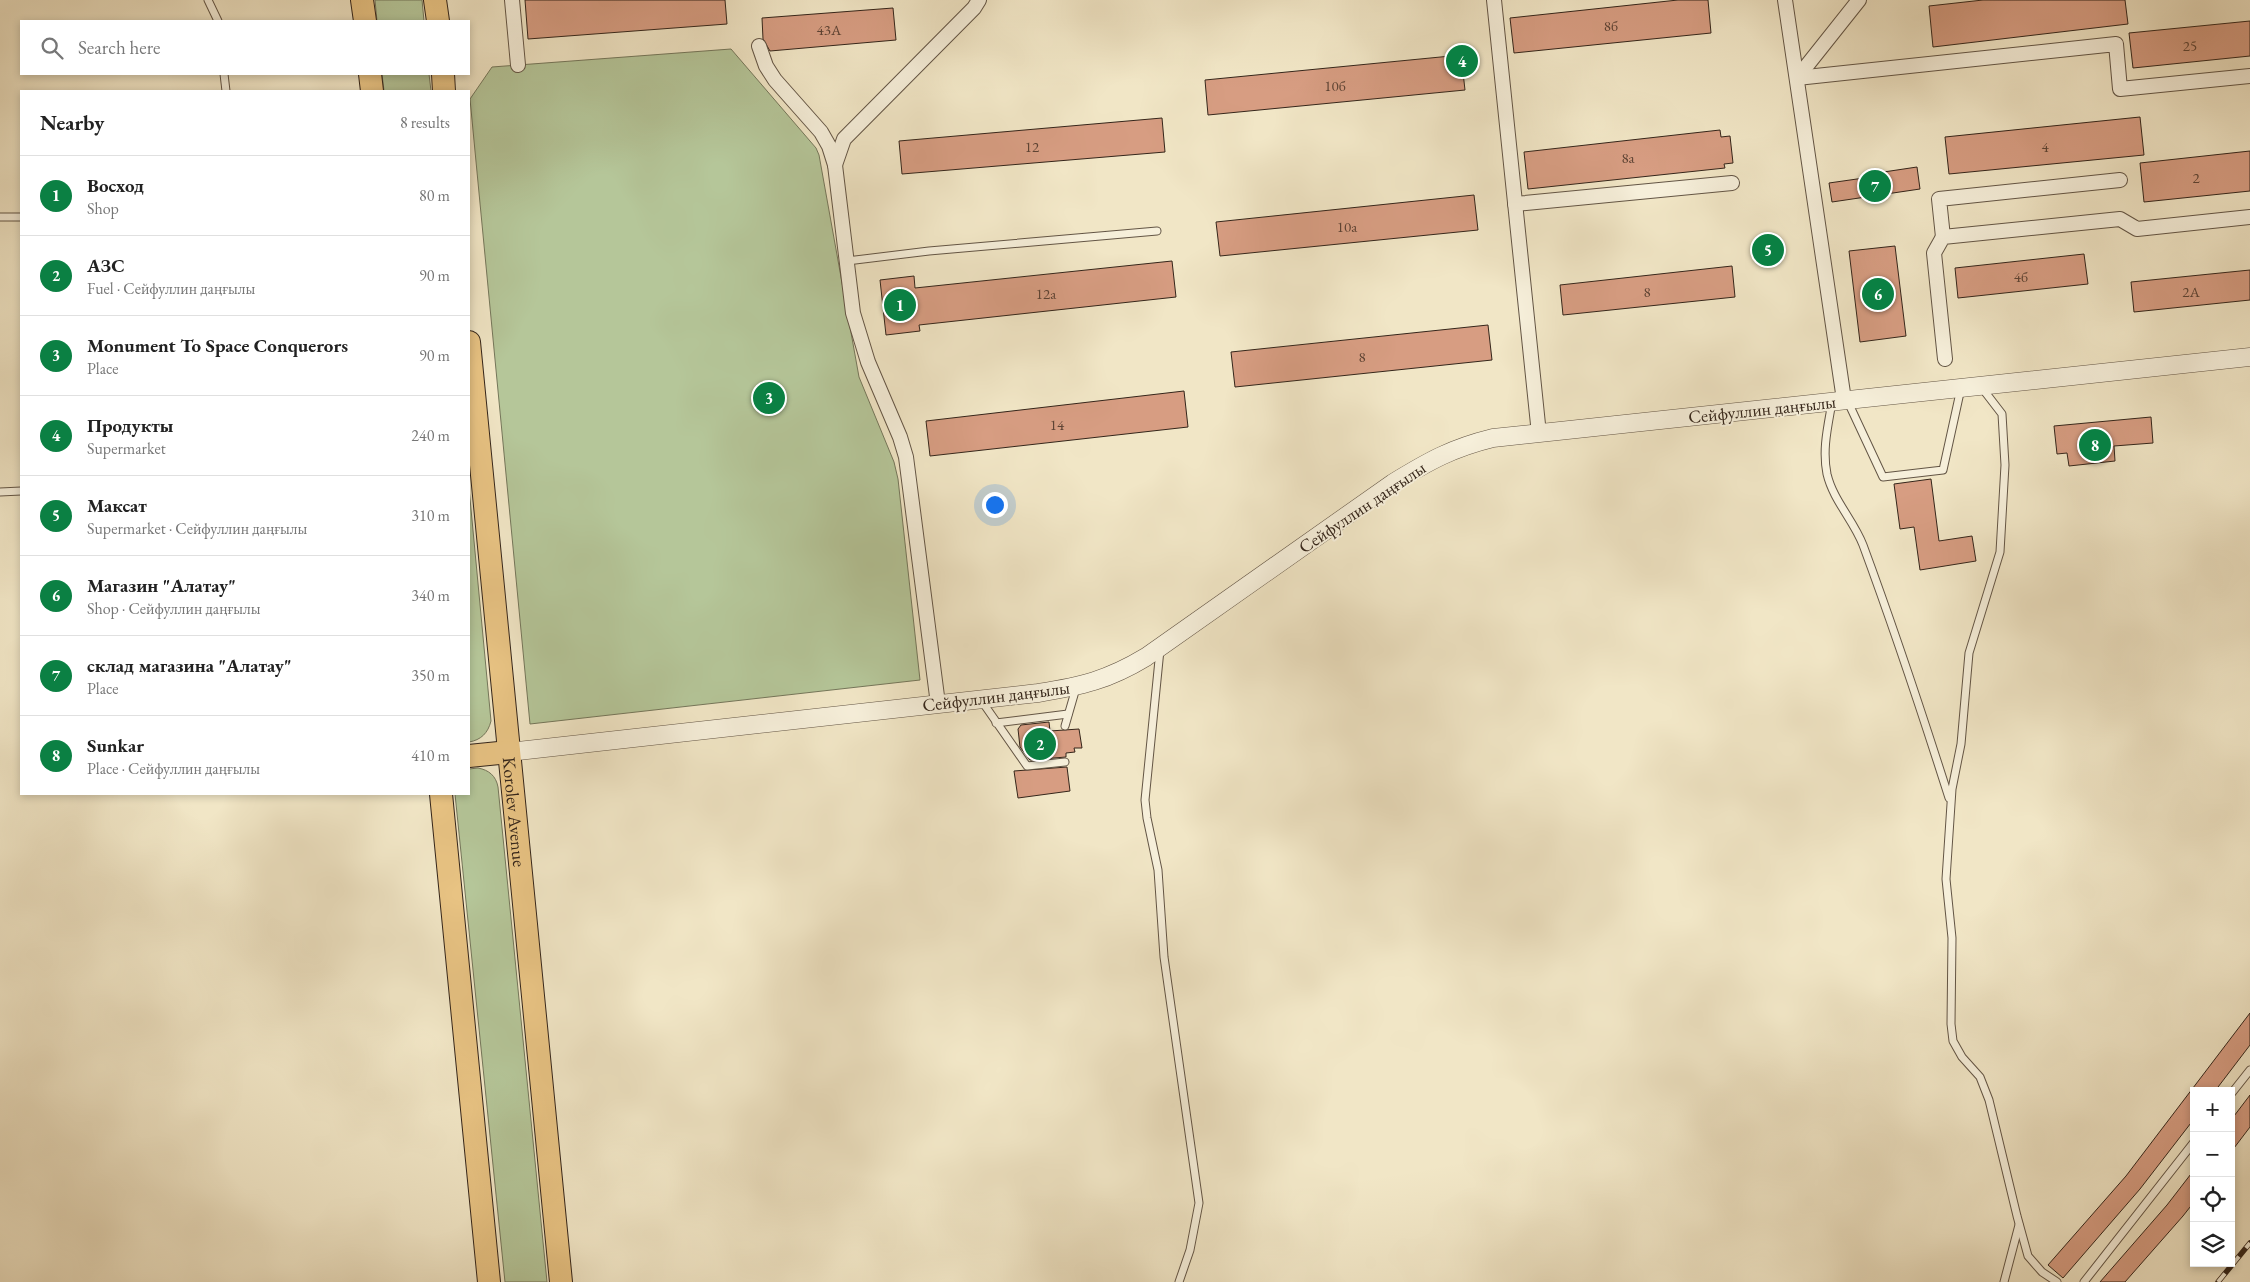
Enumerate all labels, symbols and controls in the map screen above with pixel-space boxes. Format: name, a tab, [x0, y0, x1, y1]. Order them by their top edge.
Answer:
house number: 8б	[1604, 16, 1618, 35]
search box	[20, 20, 470, 75]
house number: 43А	[817, 20, 842, 39]
icon: search	[38, 34, 66, 62]
text: Search here	[78, 35, 160, 60]
house number: 25	[2183, 36, 2197, 55]
pin: 4	[1446, 42, 1478, 80]
house number: 10б	[1324, 76, 1346, 95]
text: Nearby	[40, 109, 104, 136]
text: 8 results	[400, 112, 450, 133]
house number: 12	[1025, 137, 1040, 156]
house number: 4	[2041, 137, 2049, 156]
house number: 8а	[1621, 148, 1635, 167]
pin: 7	[1859, 167, 1891, 205]
house number: 2	[2192, 168, 2200, 187]
text: Восход	[87, 173, 144, 198]
text: 1	[52, 185, 60, 206]
text: 80 m	[419, 185, 450, 206]
text: Shop	[87, 198, 119, 219]
house number: 10а	[1337, 217, 1357, 236]
pin: 5	[1752, 231, 1784, 269]
text: АЗС	[87, 253, 125, 278]
text: 2	[52, 265, 60, 286]
text: 90 m	[419, 265, 450, 286]
house number: 4б	[2014, 267, 2028, 286]
pin: 6	[1862, 275, 1894, 313]
text: Fuel · Сейфуллин даңғылы	[87, 278, 255, 299]
house number: 8	[1643, 282, 1651, 301]
house number: 2А	[2182, 282, 2200, 301]
house number: 12а	[1036, 284, 1056, 303]
pin: 1	[884, 286, 916, 324]
text: Monument To Space Conquerors	[87, 333, 348, 358]
text: 3	[52, 345, 60, 366]
text: 90 m	[419, 345, 450, 366]
house number: 8	[1358, 347, 1366, 366]
text: Place	[87, 358, 119, 379]
pin: 3	[753, 379, 785, 417]
street label: Сейфуллин даңғылы	[1687, 390, 1837, 428]
text: Продукты	[87, 413, 173, 438]
house number: 14	[1050, 415, 1065, 434]
text: 4	[52, 425, 60, 446]
text: 240 m	[411, 425, 450, 446]
pin: 8	[2079, 426, 2111, 464]
text: Supermarket	[87, 438, 166, 459]
street label: Сейфуллин даңғылы	[1294, 456, 1430, 558]
your location	[982, 492, 1008, 518]
text: Максат	[87, 493, 147, 518]
text: 5	[52, 505, 60, 526]
text: 310 m	[411, 505, 450, 526]
text: Supermarket · Сейфуллин даңғылы	[87, 518, 307, 539]
text: Магазин "Алатау"	[87, 573, 236, 598]
text: 6	[52, 585, 60, 606]
text: 340 m	[411, 585, 450, 606]
text: Shop · Сейфуллин даңғылы	[87, 598, 260, 619]
text: склад магазина "Алатау"	[87, 653, 292, 678]
text: 7	[52, 665, 60, 686]
text: 350 m	[411, 665, 450, 686]
street label: Сейфуллин даңғылы	[921, 676, 1071, 716]
text: Place	[87, 678, 119, 699]
pin: 2	[1024, 725, 1056, 763]
text: Sunkar	[87, 733, 144, 758]
text: 8	[52, 745, 60, 766]
text: 410 m	[411, 745, 450, 766]
street label: Korolev Avenue	[498, 756, 532, 868]
text: Place · Сейфуллин даңғылы	[87, 758, 260, 779]
map controls	[2190, 1087, 2235, 1267]
button: +	[2190, 1087, 2235, 1132]
button: −	[2190, 1132, 2235, 1177]
button: locate	[2190, 1177, 2235, 1222]
button: layers	[2190, 1222, 2235, 1267]

